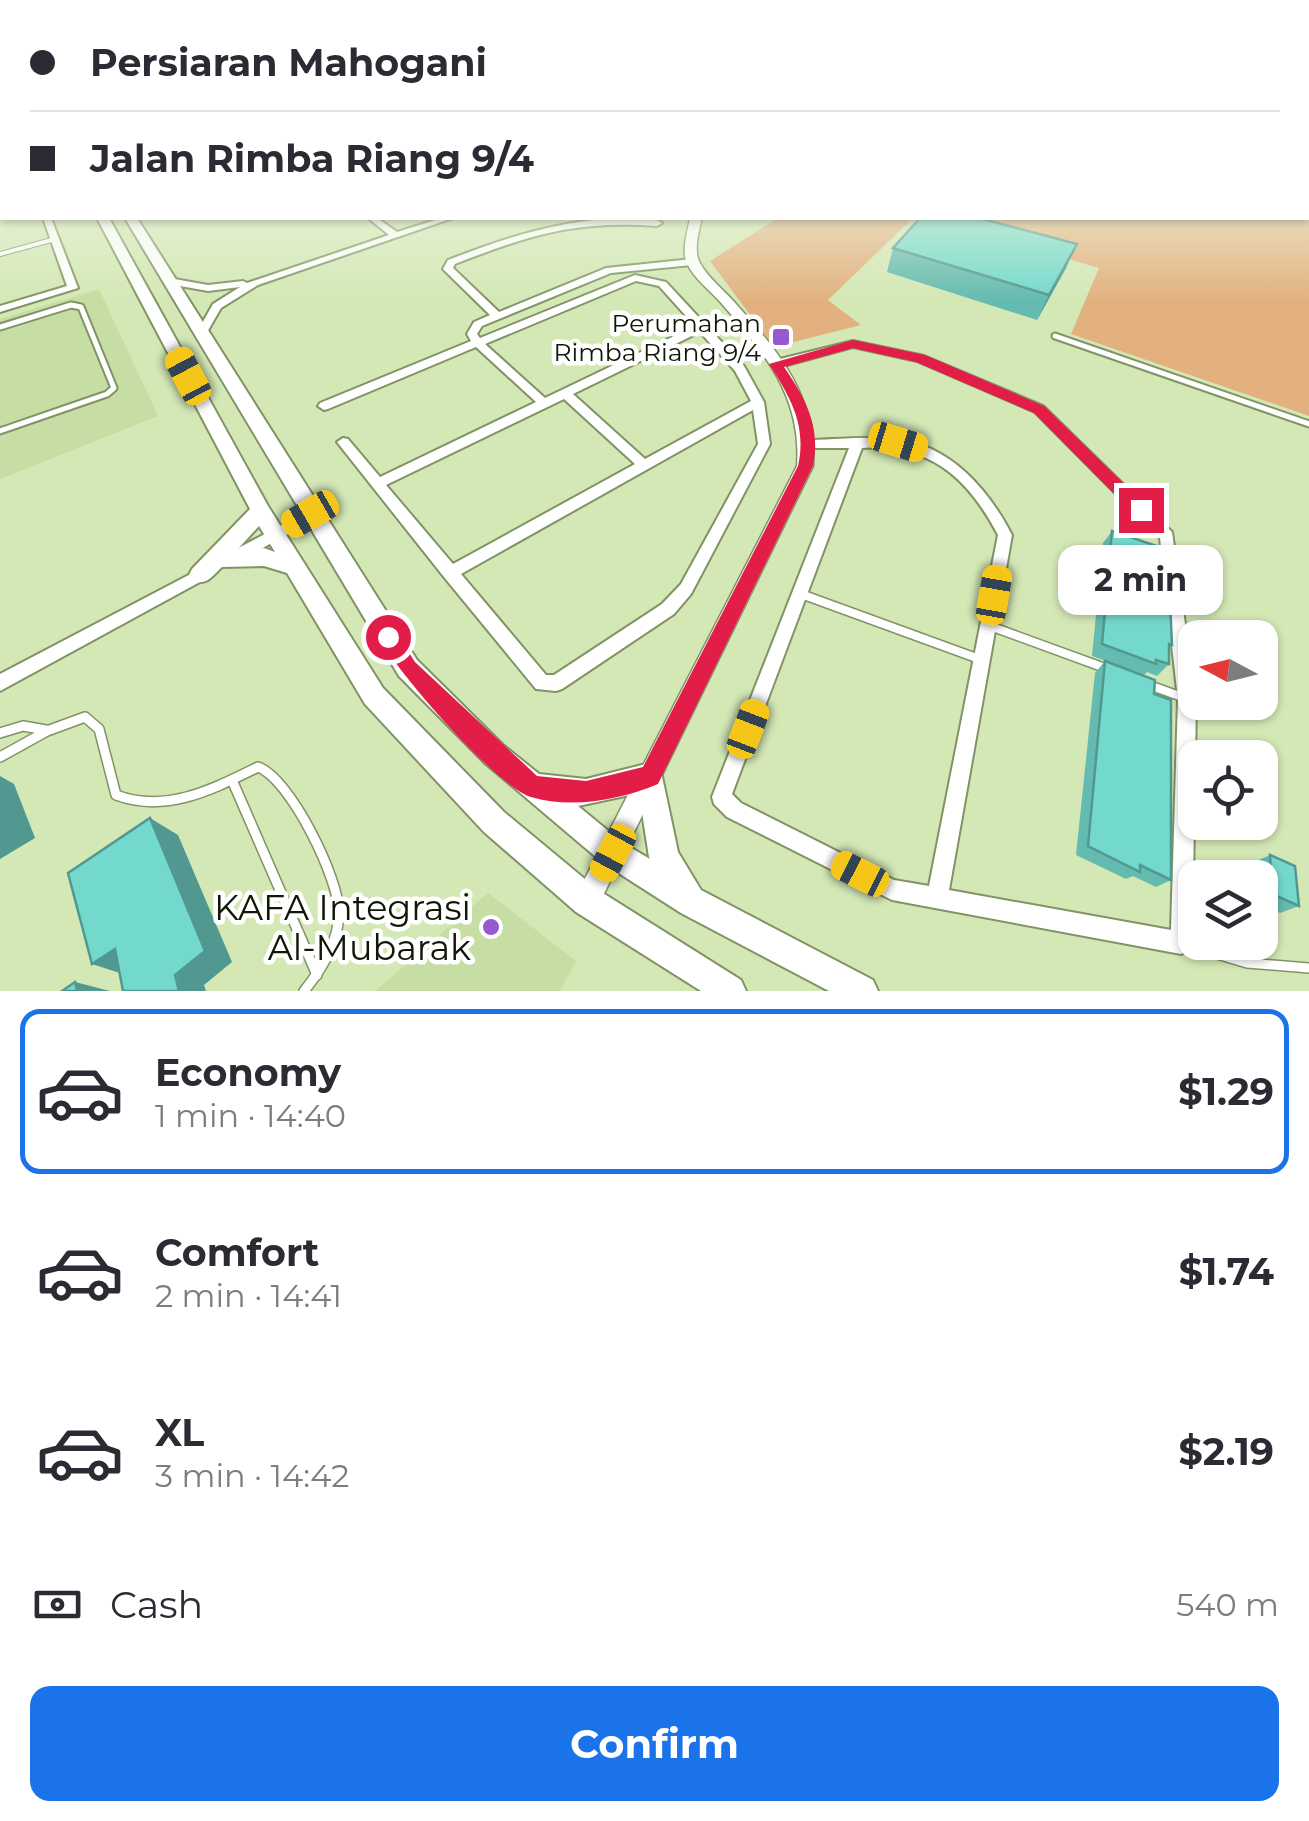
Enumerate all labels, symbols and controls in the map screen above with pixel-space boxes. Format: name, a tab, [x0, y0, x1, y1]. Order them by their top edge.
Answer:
text: Persiaran Mahogani	[90, 39, 487, 86]
text: Jalan Rimba Riang 9/4	[90, 135, 534, 182]
place label: Perumahan Rimba Riang 9/4	[553, 308, 761, 367]
marker: Perumahan Rimba Riang 9/4	[770, 326, 792, 348]
car	[161, 342, 215, 410]
car	[865, 419, 931, 465]
car	[277, 486, 343, 542]
route end	[1119, 488, 1164, 533]
callout: 2 min	[1058, 545, 1224, 615]
text: 2 min	[1094, 560, 1187, 599]
car	[974, 563, 1014, 627]
route start	[366, 615, 411, 660]
north arrow	[1178, 620, 1278, 720]
map controls	[1178, 620, 1278, 960]
car	[723, 696, 773, 762]
button: locate	[1178, 740, 1278, 840]
car	[586, 819, 640, 887]
car	[826, 847, 894, 901]
button: layers	[1178, 860, 1278, 960]
place label: KAFA Integrasi Al-Mubarak	[214, 886, 471, 969]
marker: KAFA Integrasi Al-Mubarak	[480, 916, 502, 938]
icon: car	[35, 1047, 125, 1137]
text: Economy	[155, 1049, 341, 1096]
text: $1.29	[1178, 1068, 1274, 1115]
text: 1 min · 14:40	[155, 1096, 346, 1135]
icon: car	[35, 1227, 125, 1317]
text: Comfort	[155, 1229, 319, 1276]
text: $1.74	[1179, 1248, 1274, 1295]
text: 2 min · 14:41	[155, 1276, 342, 1315]
icon: car	[35, 1407, 125, 1497]
text: XL	[155, 1409, 204, 1456]
text: $2.19	[1179, 1428, 1274, 1475]
text: 3 min · 14:42	[155, 1456, 349, 1495]
icon: cash	[30, 1577, 85, 1632]
text: Cash	[110, 1581, 203, 1628]
text: 540 m	[1176, 1585, 1279, 1624]
button: Confirm	[30, 1686, 1279, 1801]

